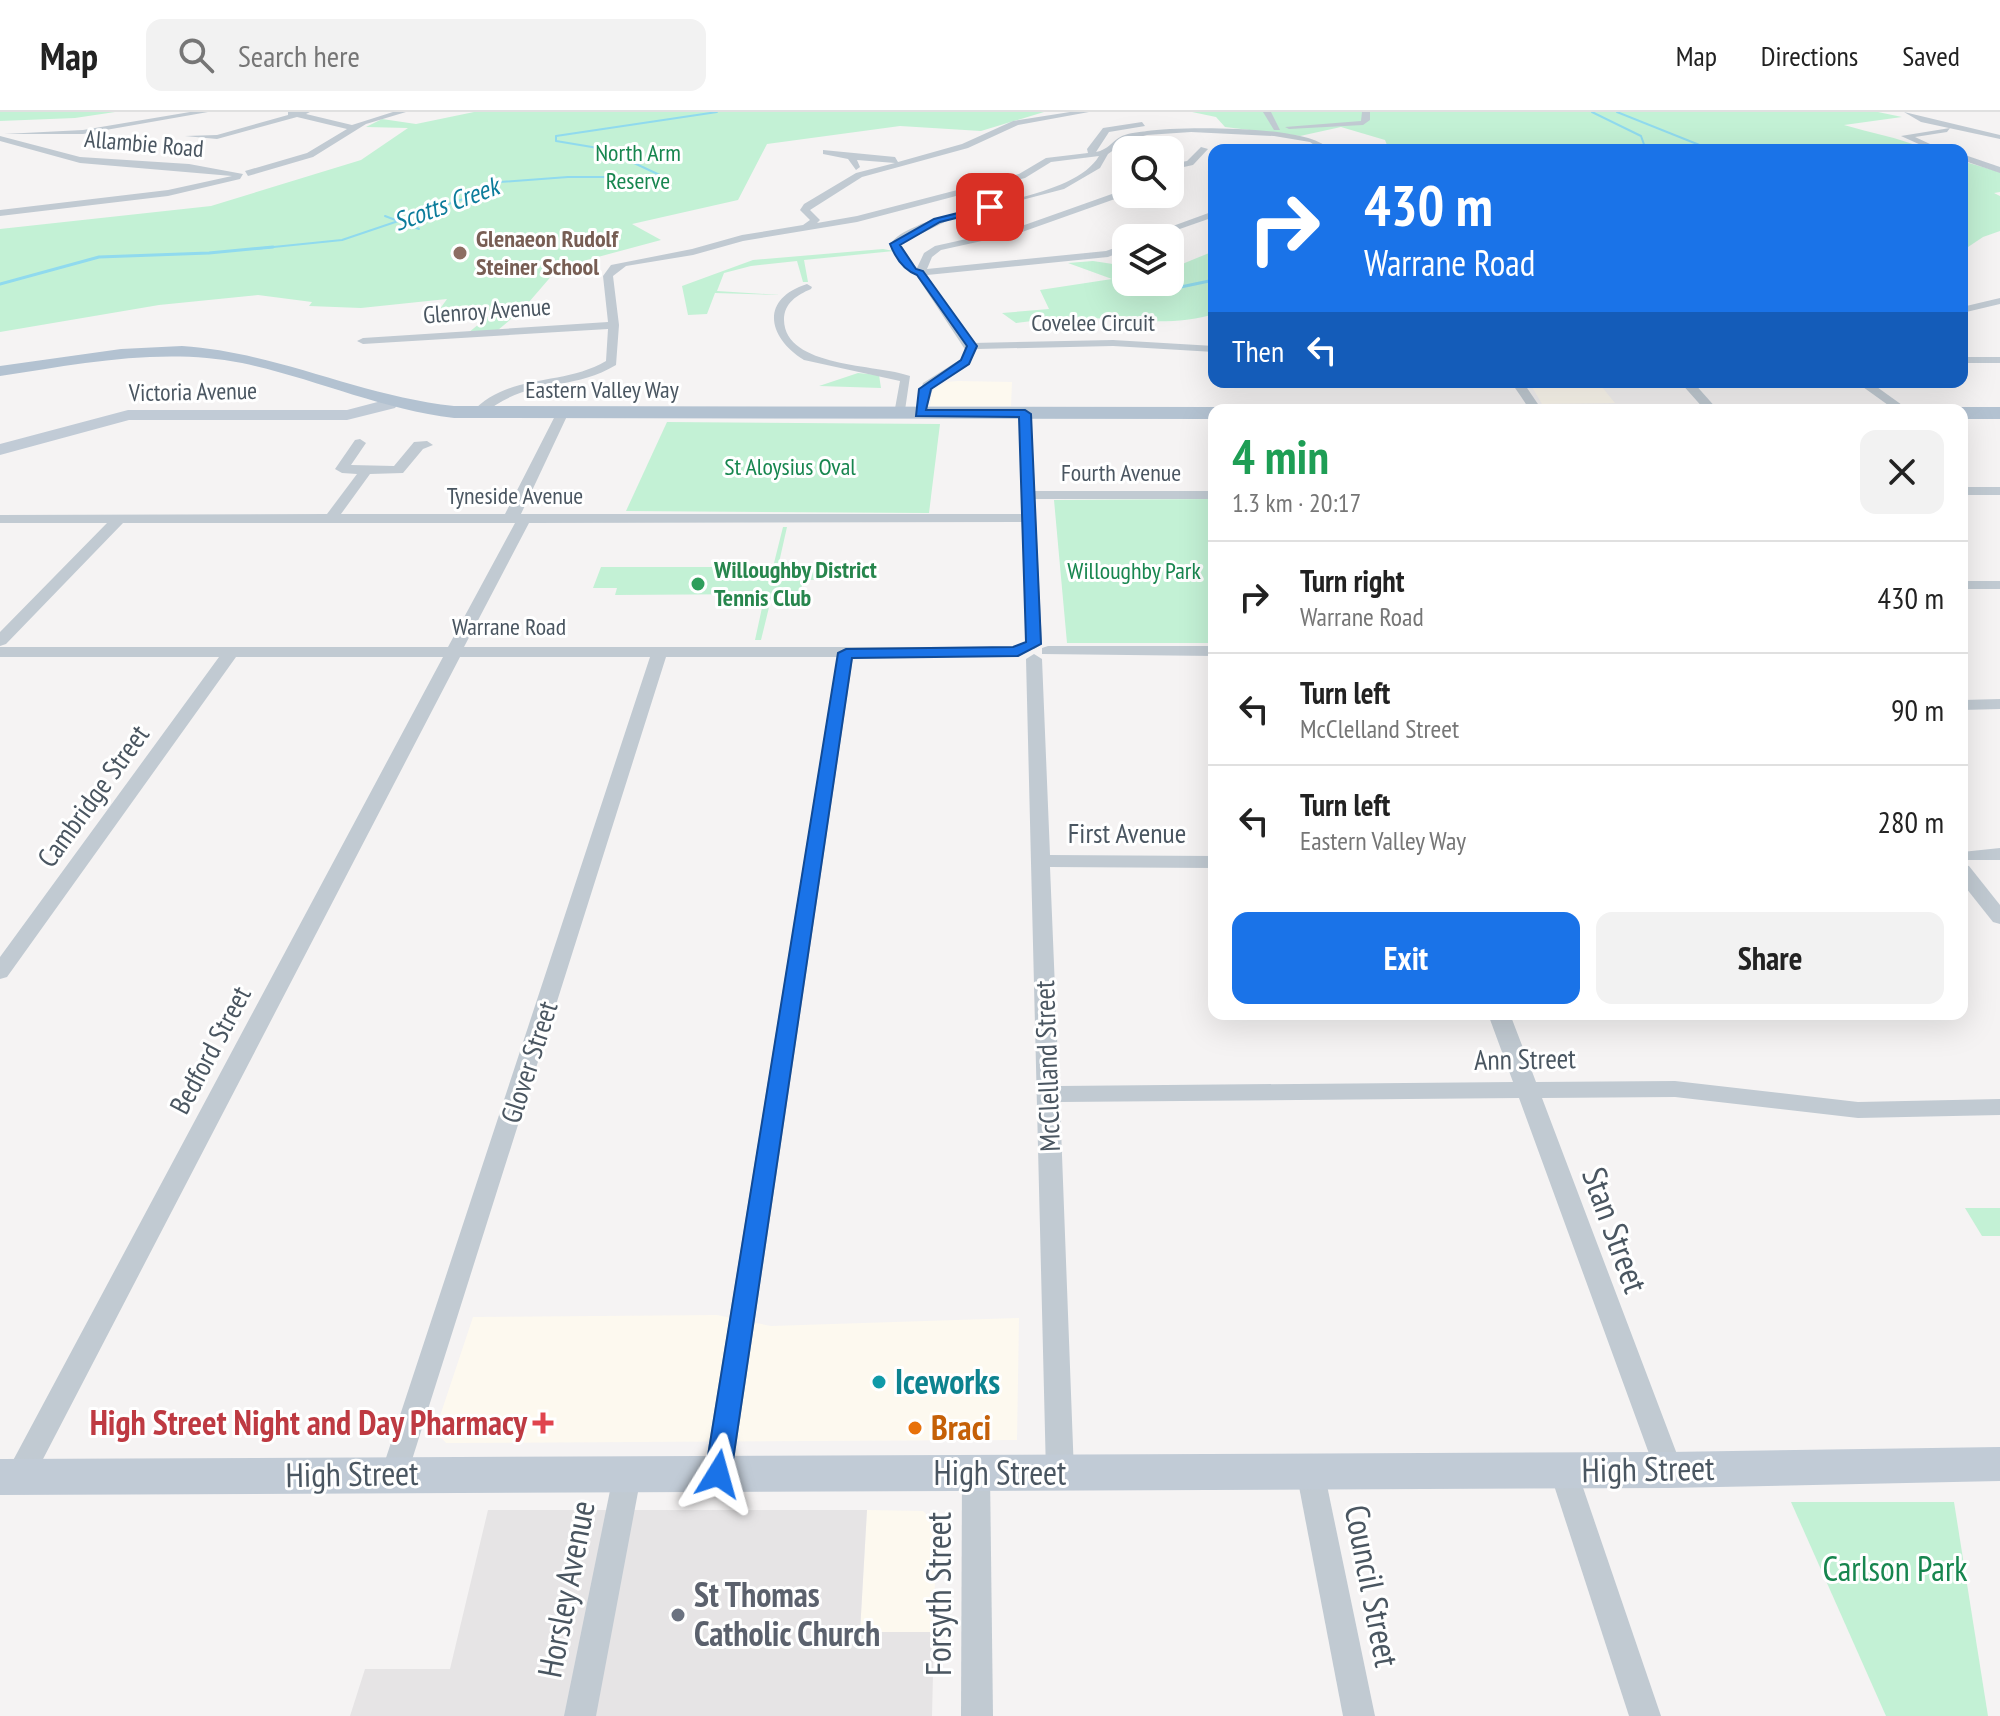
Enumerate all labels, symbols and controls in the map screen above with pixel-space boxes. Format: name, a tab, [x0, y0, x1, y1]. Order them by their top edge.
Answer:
search box	[146, 19, 706, 91]
text: Map	[40, 31, 98, 80]
icon: search	[174, 33, 218, 77]
text: Search here	[238, 36, 360, 75]
text: Map	[1676, 37, 1717, 74]
text: Directions	[1761, 37, 1858, 74]
text: Saved	[1902, 37, 1960, 74]
street label: Allambie Road	[83, 123, 205, 164]
map controls	[1112, 136, 1184, 296]
button: search	[1112, 136, 1184, 208]
park label: North Arm Reserve	[595, 137, 681, 196]
water label: Scotts Creek	[389, 168, 506, 238]
text: 430 m	[1364, 169, 1493, 241]
pin	[956, 173, 1024, 241]
icon: right	[1232, 176, 1336, 280]
icon: arrive	[968, 185, 1012, 229]
place label: Glenaeon Rudolf Steiner School	[476, 223, 619, 282]
button: layers	[1112, 224, 1184, 296]
text: Warrane Road	[1364, 239, 1535, 286]
marker: Glenaeon Rudolf Steiner School	[451, 244, 469, 262]
street label: Glenroy Avenue	[422, 291, 552, 330]
street label: Covelee Circuit	[1031, 307, 1155, 338]
icon: left	[1300, 328, 1344, 372]
text: Then	[1232, 331, 1284, 370]
street label: Eastern Valley Way	[525, 374, 679, 405]
street label: Victoria Avenue	[128, 375, 257, 408]
text: 4 min	[1232, 425, 1329, 487]
button: close	[1860, 430, 1944, 514]
park label: St Aloysius Oval	[724, 451, 856, 482]
street label: Fourth Avenue	[1061, 457, 1181, 488]
street label: Tyneside Avenue	[447, 480, 583, 511]
text: 1.3 km · 20:17	[1232, 486, 1361, 519]
place label: Willoughby District Tennis Club	[713, 554, 877, 613]
park label: Willoughby Park	[1067, 555, 1201, 586]
text: Turn right	[1300, 561, 1404, 600]
marker: Willoughby District Tennis Club	[689, 575, 707, 593]
icon: right	[1232, 575, 1276, 619]
text: 430 m	[1878, 578, 1944, 617]
text: Warrane Road	[1300, 600, 1424, 633]
street label: Warrane Road	[452, 611, 566, 642]
text: Turn left	[1300, 673, 1390, 712]
icon: left	[1232, 687, 1276, 731]
text: 90 m	[1891, 690, 1944, 729]
text: McClelland Street	[1300, 712, 1459, 745]
street label: Cambridge Street	[28, 717, 157, 874]
text: Turn left	[1300, 785, 1390, 824]
icon: left	[1232, 799, 1276, 843]
text: 280 m	[1878, 802, 1944, 841]
street label: First Avenue	[1068, 814, 1186, 851]
text: Eastern Valley Way	[1300, 824, 1466, 857]
button: Exit	[1232, 912, 1580, 1004]
button: Share	[1596, 912, 1944, 1004]
street label: Bedford Street	[160, 979, 259, 1120]
street label: McClelland Street	[1025, 979, 1068, 1152]
street label: Glover Street	[491, 996, 566, 1128]
street label: Ann Street	[1474, 1039, 1576, 1078]
street label: Stan Street	[1573, 1161, 1659, 1299]
place label: Iceworks	[895, 1359, 1000, 1403]
marker: Iceworks	[870, 1373, 888, 1391]
place label: High Street Night and Day Pharmacy	[90, 1400, 527, 1444]
place label: Braci	[931, 1405, 991, 1449]
marker: High Street Night and Day Pharmacy	[534, 1414, 552, 1432]
marker: Braci	[906, 1419, 924, 1437]
position arrow	[676, 1432, 760, 1516]
street label: High Street	[1581, 1445, 1715, 1491]
street label: High Street	[285, 1450, 419, 1496]
street label: High Street	[934, 1450, 1067, 1494]
street label: Horsley Avenue	[526, 1497, 604, 1681]
street label: Council Street	[1336, 1501, 1410, 1671]
street label: Forsyth Street	[916, 1511, 960, 1676]
park label: Carlson Park	[1823, 1546, 1967, 1590]
place label: St Thomas Catholic Church	[694, 1572, 880, 1655]
marker: St Thomas Catholic Church	[669, 1606, 687, 1624]

